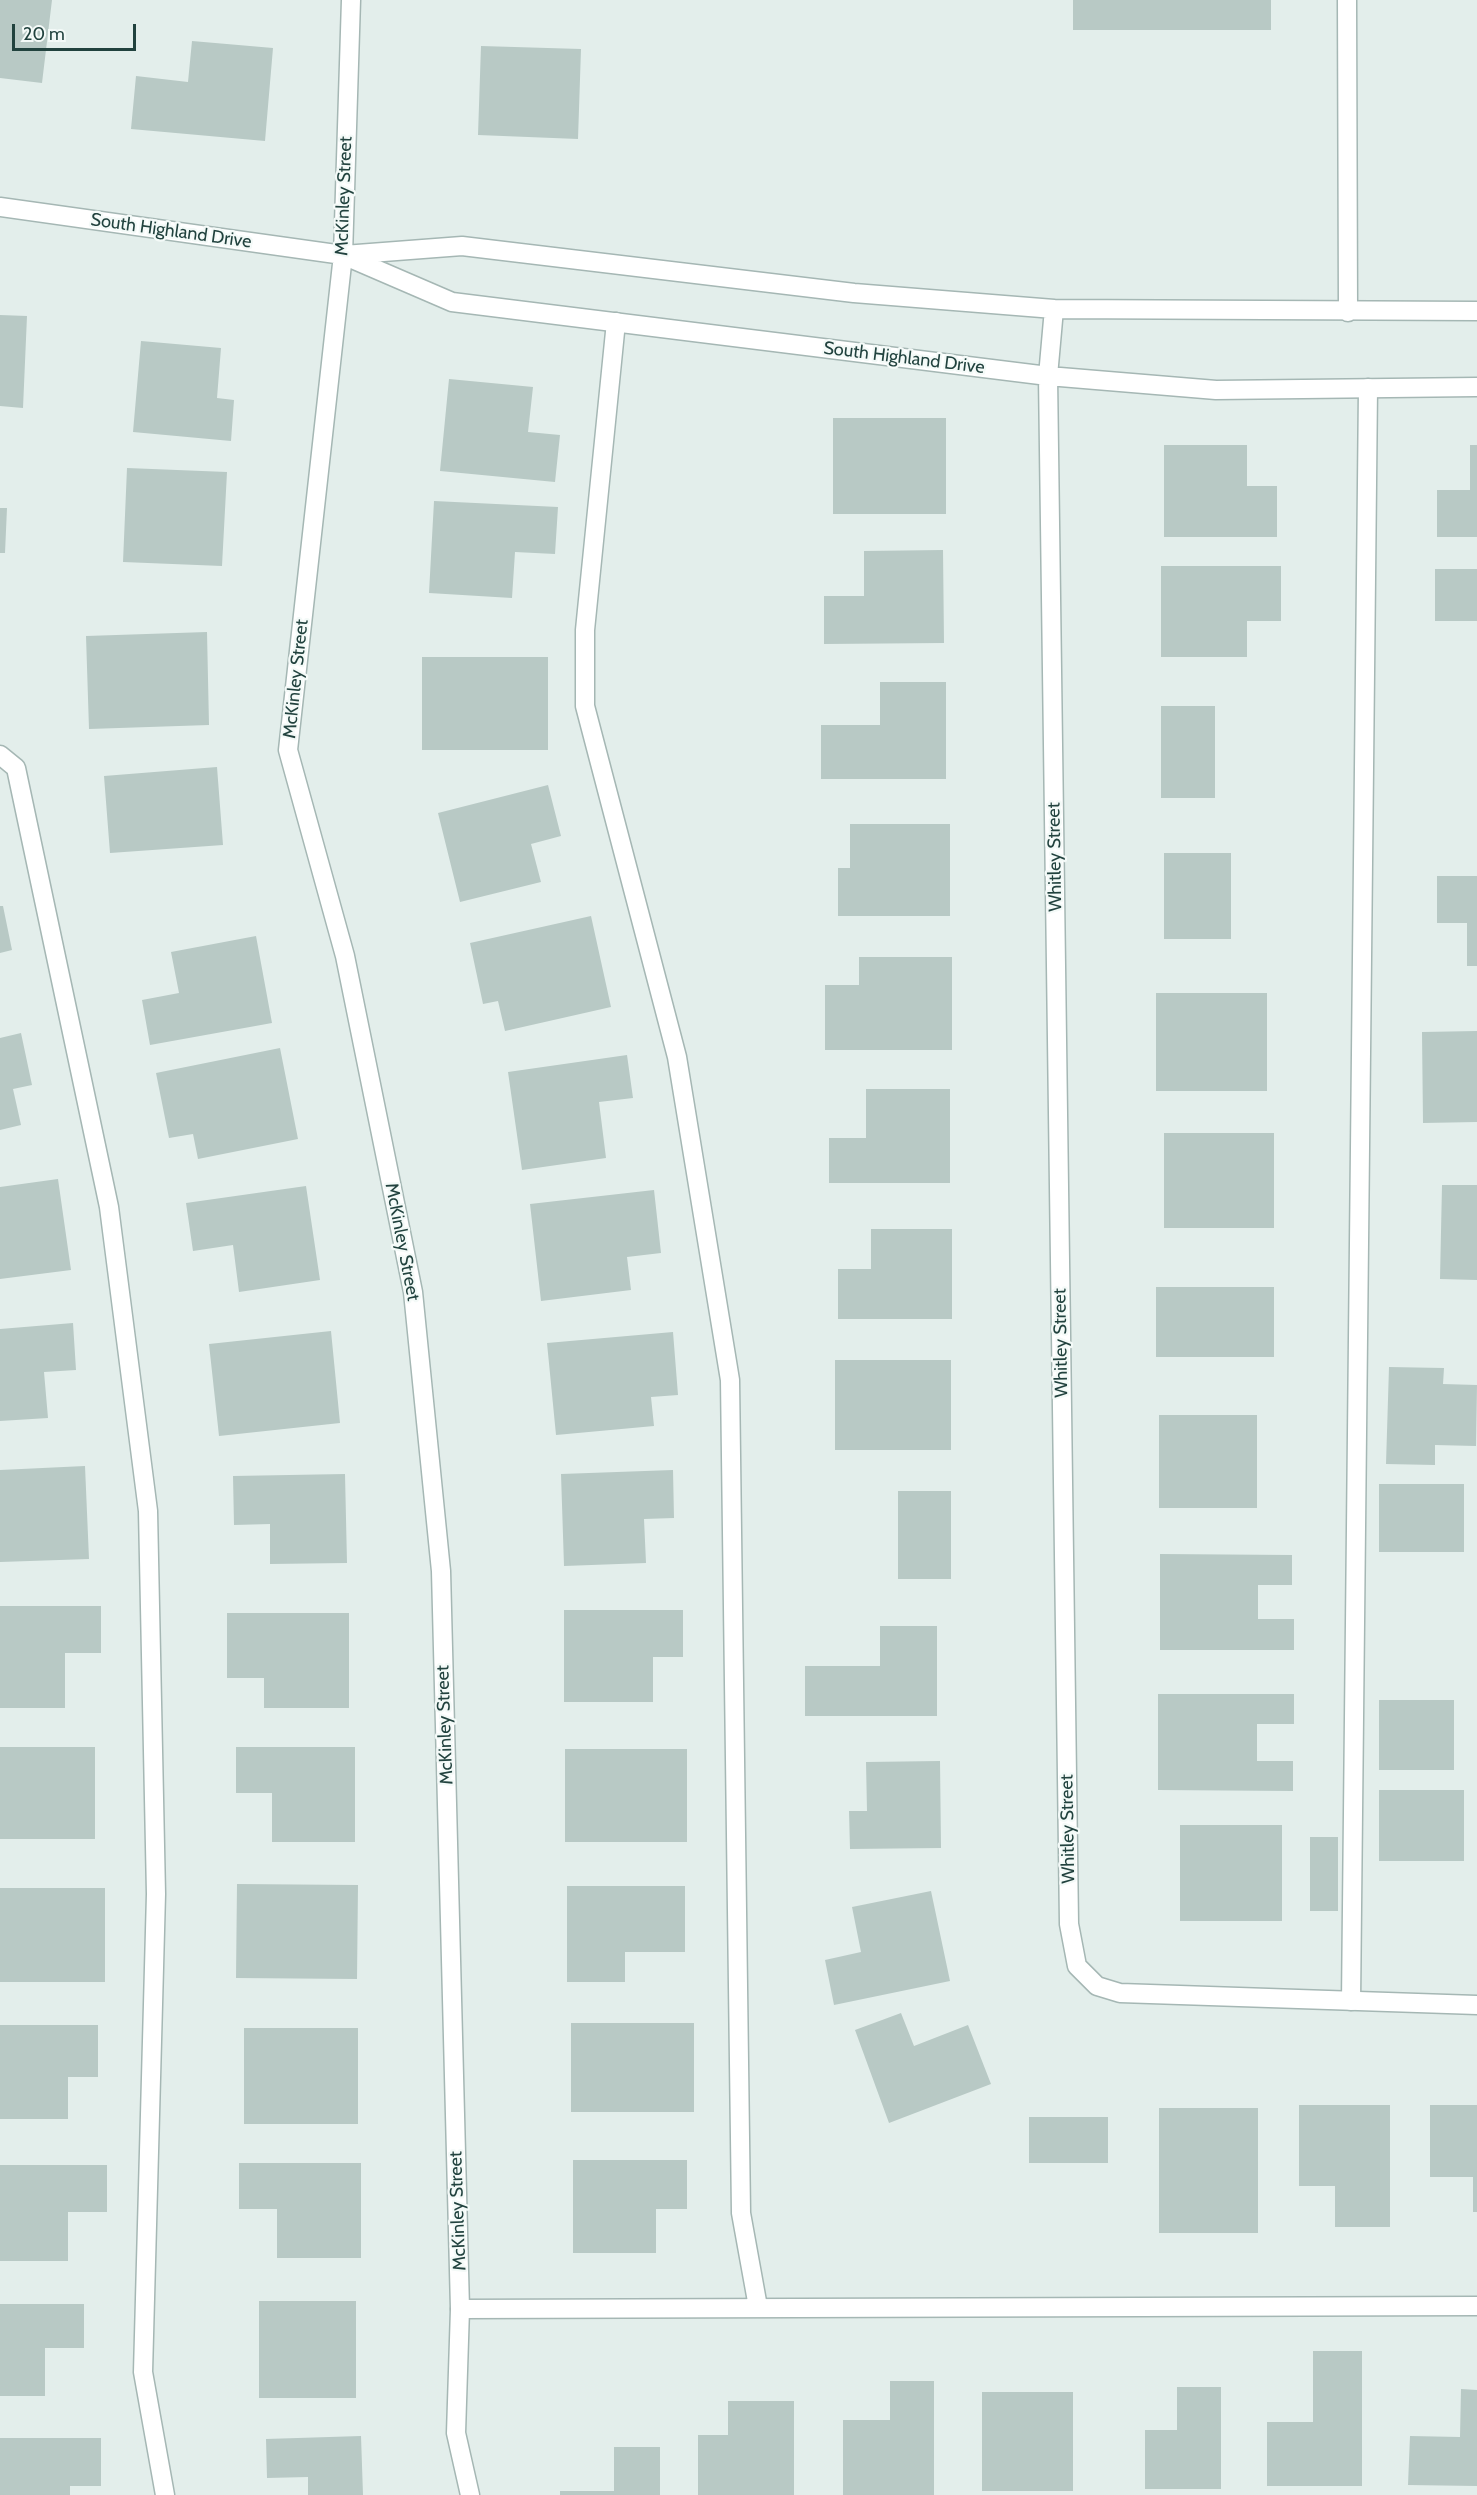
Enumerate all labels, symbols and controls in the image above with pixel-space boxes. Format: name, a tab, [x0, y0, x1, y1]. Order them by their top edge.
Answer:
scale bar	[15, 12, 140, 50]
text: 20 m	[23, 23, 65, 45]
street label: McKinley Street	[331, 136, 357, 256]
street label: South Highland Drive	[89, 209, 253, 253]
street label: South Highland Drive	[822, 337, 986, 379]
street label: McKinley Street	[279, 618, 313, 740]
street label: Whitley Street	[1043, 802, 1067, 912]
street label: McKinley Street	[380, 1181, 424, 1303]
street label: Whitley Street	[1049, 1288, 1073, 1398]
street label: McKinley Street	[432, 1665, 458, 1785]
street label: Whitley Street	[1056, 1774, 1080, 1884]
street label: McKinley Street	[445, 2151, 471, 2271]

